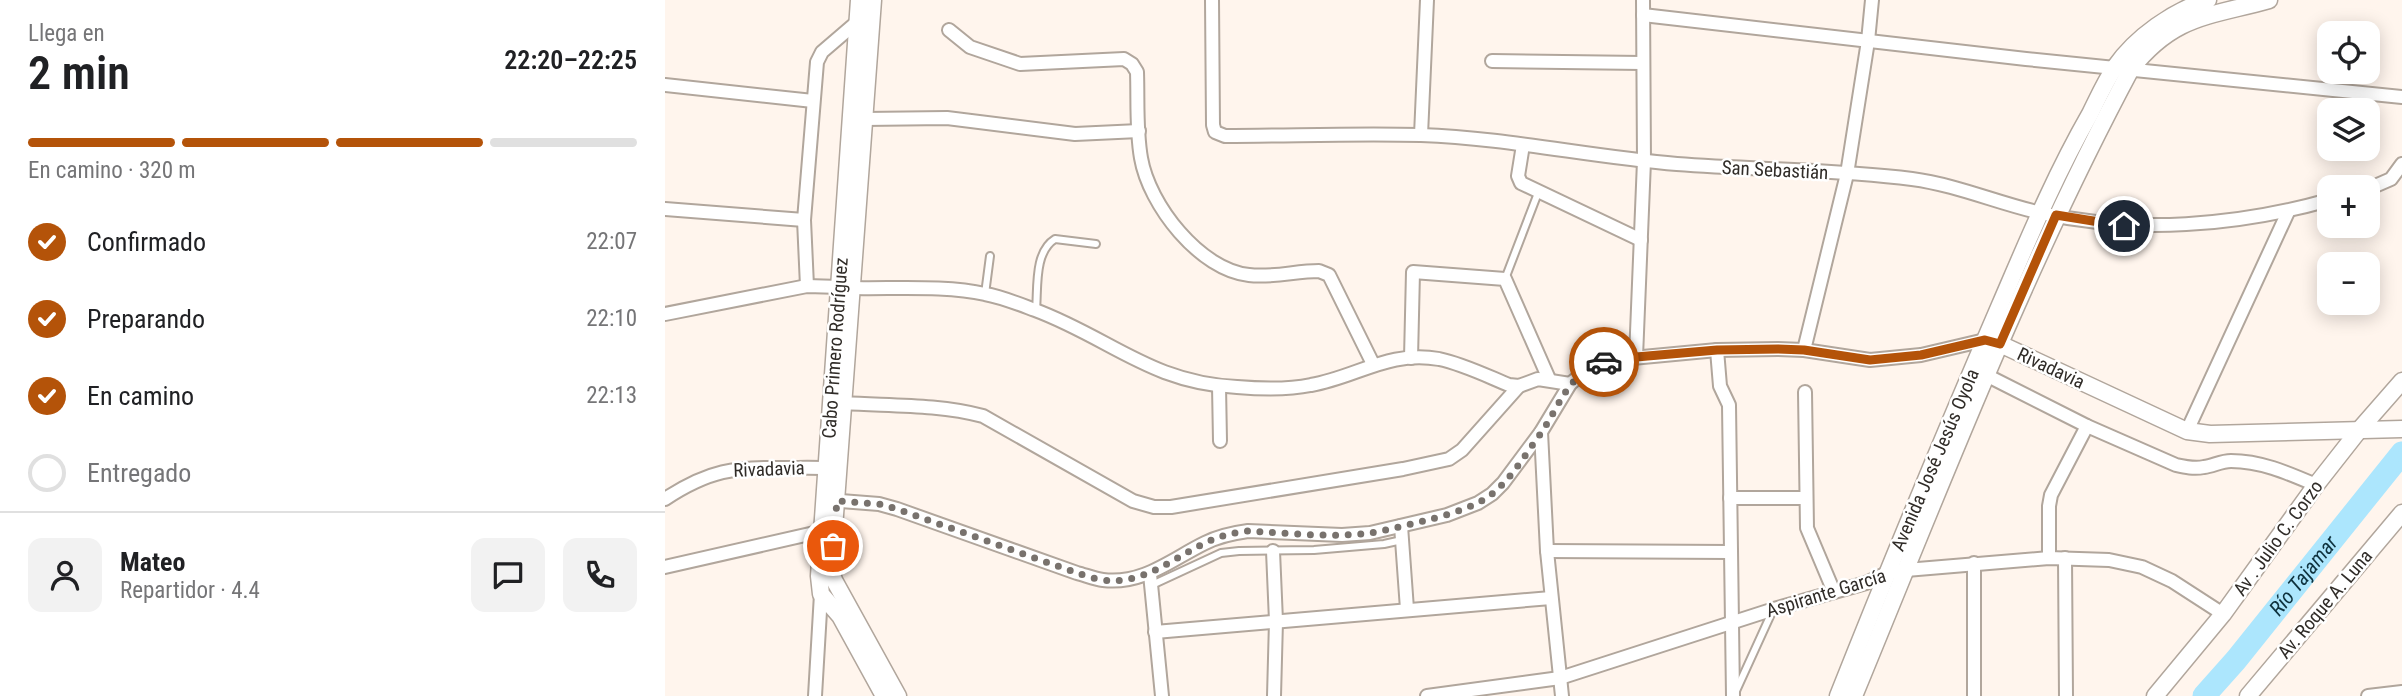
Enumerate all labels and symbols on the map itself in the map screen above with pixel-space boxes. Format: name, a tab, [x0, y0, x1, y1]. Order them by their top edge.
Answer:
street label: San Sebastián	[1721, 156, 1829, 184]
pin	[2094, 196, 2154, 256]
street label: Cabo Primero Rodríguez	[817, 257, 853, 439]
courier	[1569, 327, 1639, 397]
street label: Rivadavia	[2014, 342, 2088, 394]
street label: Avenida José Jesús Oyola	[1886, 365, 1984, 555]
street label: Rivadavia	[733, 456, 805, 482]
street label: Av . Julio C. Corzo	[2228, 476, 2328, 600]
pin	[803, 516, 863, 576]
water label: Río Tajamar	[2264, 531, 2343, 620]
street label: Av. Roque A. Luna	[2273, 545, 2377, 663]
street label: Aspirante García	[1763, 564, 1889, 622]

